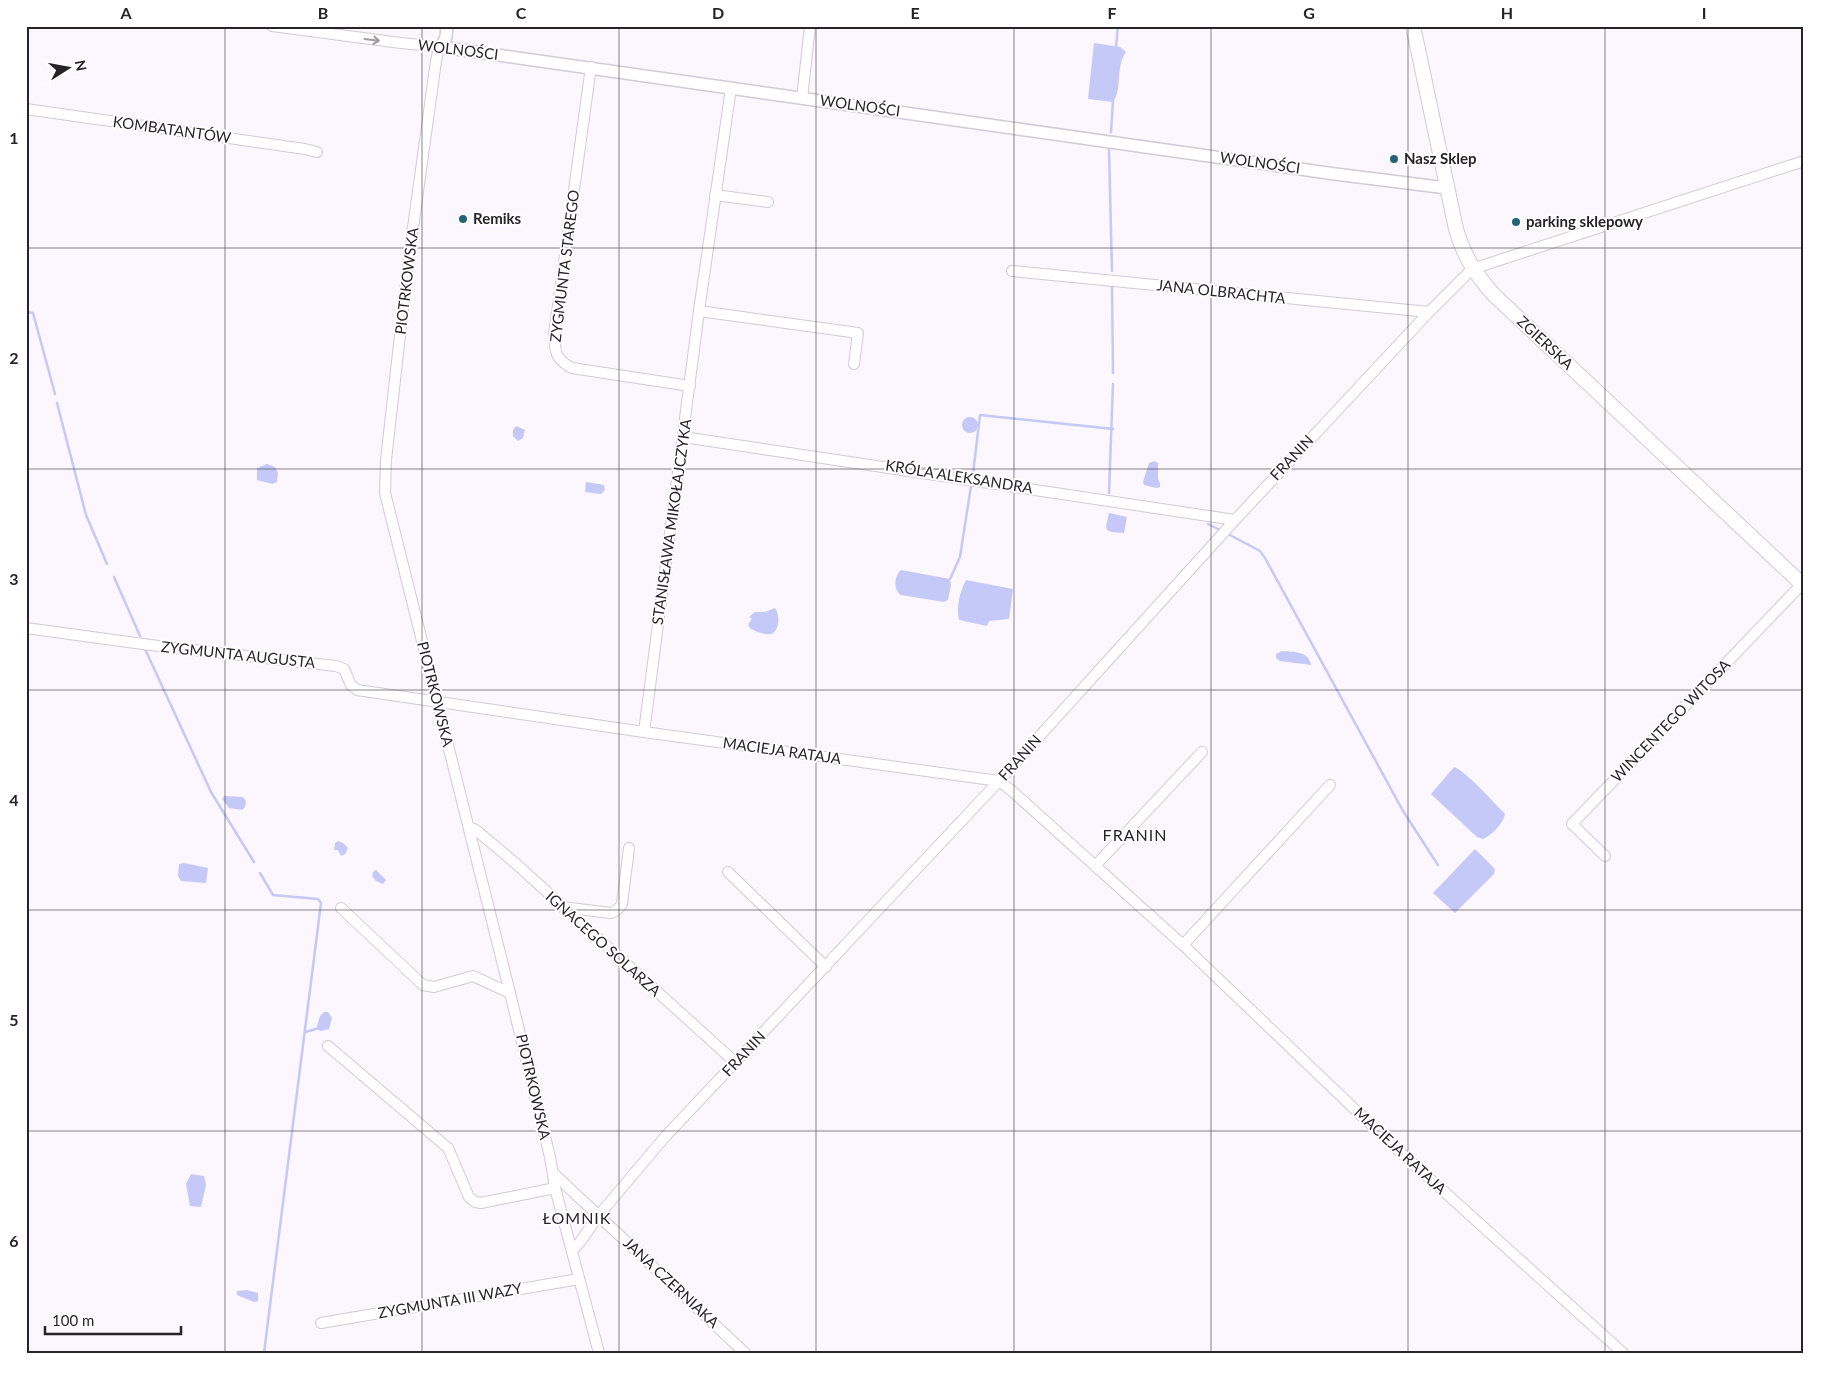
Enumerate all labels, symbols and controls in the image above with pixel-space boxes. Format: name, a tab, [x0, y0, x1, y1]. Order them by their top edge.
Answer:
text: A	[119, 3, 132, 22]
text: B	[318, 3, 328, 22]
text: C	[516, 3, 527, 22]
text: D	[712, 3, 724, 22]
text: E	[910, 3, 920, 22]
text: F	[1107, 3, 1117, 22]
text: G	[1303, 3, 1315, 22]
text: H	[1501, 3, 1513, 22]
text: I	[1702, 3, 1706, 22]
one-way arrow	[364, 35, 380, 45]
street label: WOLNOŚCI	[417, 35, 499, 63]
north arrow	[42, 42, 92, 92]
text: N	[72, 59, 91, 72]
street label: WOLNOŚCI	[819, 90, 901, 120]
street label: KOMBATANTÓW	[112, 112, 233, 146]
text: 1	[9, 128, 19, 147]
street label: WOLNOŚCI	[1219, 147, 1301, 177]
place label: Nasz Sklep	[1404, 149, 1477, 167]
marker: Nasz Sklep	[1388, 153, 1400, 165]
street label: ZYGMUNTA STAREGO	[546, 189, 582, 343]
place label: Remiks	[473, 209, 522, 227]
place label: parking sklepowy	[1526, 212, 1643, 230]
marker: Remiks	[457, 213, 469, 225]
marker: parking sklepowy	[1510, 216, 1522, 228]
street label: PIOTRKOWSKA	[391, 225, 422, 335]
street label: JANA OLBRACHTA	[1156, 275, 1287, 307]
street label: ZGIERSKA	[1514, 312, 1578, 373]
text: 2	[9, 348, 19, 367]
street label: STANISŁAWA MIKOŁAJCZYKA	[648, 417, 695, 626]
street label: FRANIN	[1266, 431, 1317, 484]
street label: KRÓLA ALEKSANDRA	[884, 455, 1035, 497]
text: 3	[9, 569, 19, 588]
street label: ZYGMUNTA AUGUSTA	[160, 637, 317, 671]
street label: PIOTRKOWSKA	[414, 639, 458, 749]
street label: WINCENTEGO WITOSA	[1607, 655, 1734, 785]
street label: FRANIN	[994, 731, 1044, 784]
street label: MACIEJA RATAJA	[722, 733, 843, 767]
text: 4	[9, 790, 19, 809]
district label: FRANIN	[1103, 825, 1167, 844]
street label: IGNACEGO SOLARZA	[543, 887, 665, 1000]
text: 5	[9, 1010, 19, 1029]
street label: FRANIN	[718, 1027, 769, 1080]
street label: PIOTRKOWSKA	[513, 1032, 555, 1142]
street label: MACIEJA RATAJA	[1351, 1103, 1451, 1198]
district label: ŁOMNIK	[543, 1208, 611, 1227]
text: 6	[9, 1231, 19, 1250]
street label: JANA CZERNIAKA	[620, 1233, 724, 1332]
street label: ZYGMUNTA III WAZY	[376, 1278, 524, 1322]
scale bar	[45, 1304, 181, 1336]
text: 100 m	[52, 1311, 94, 1329]

